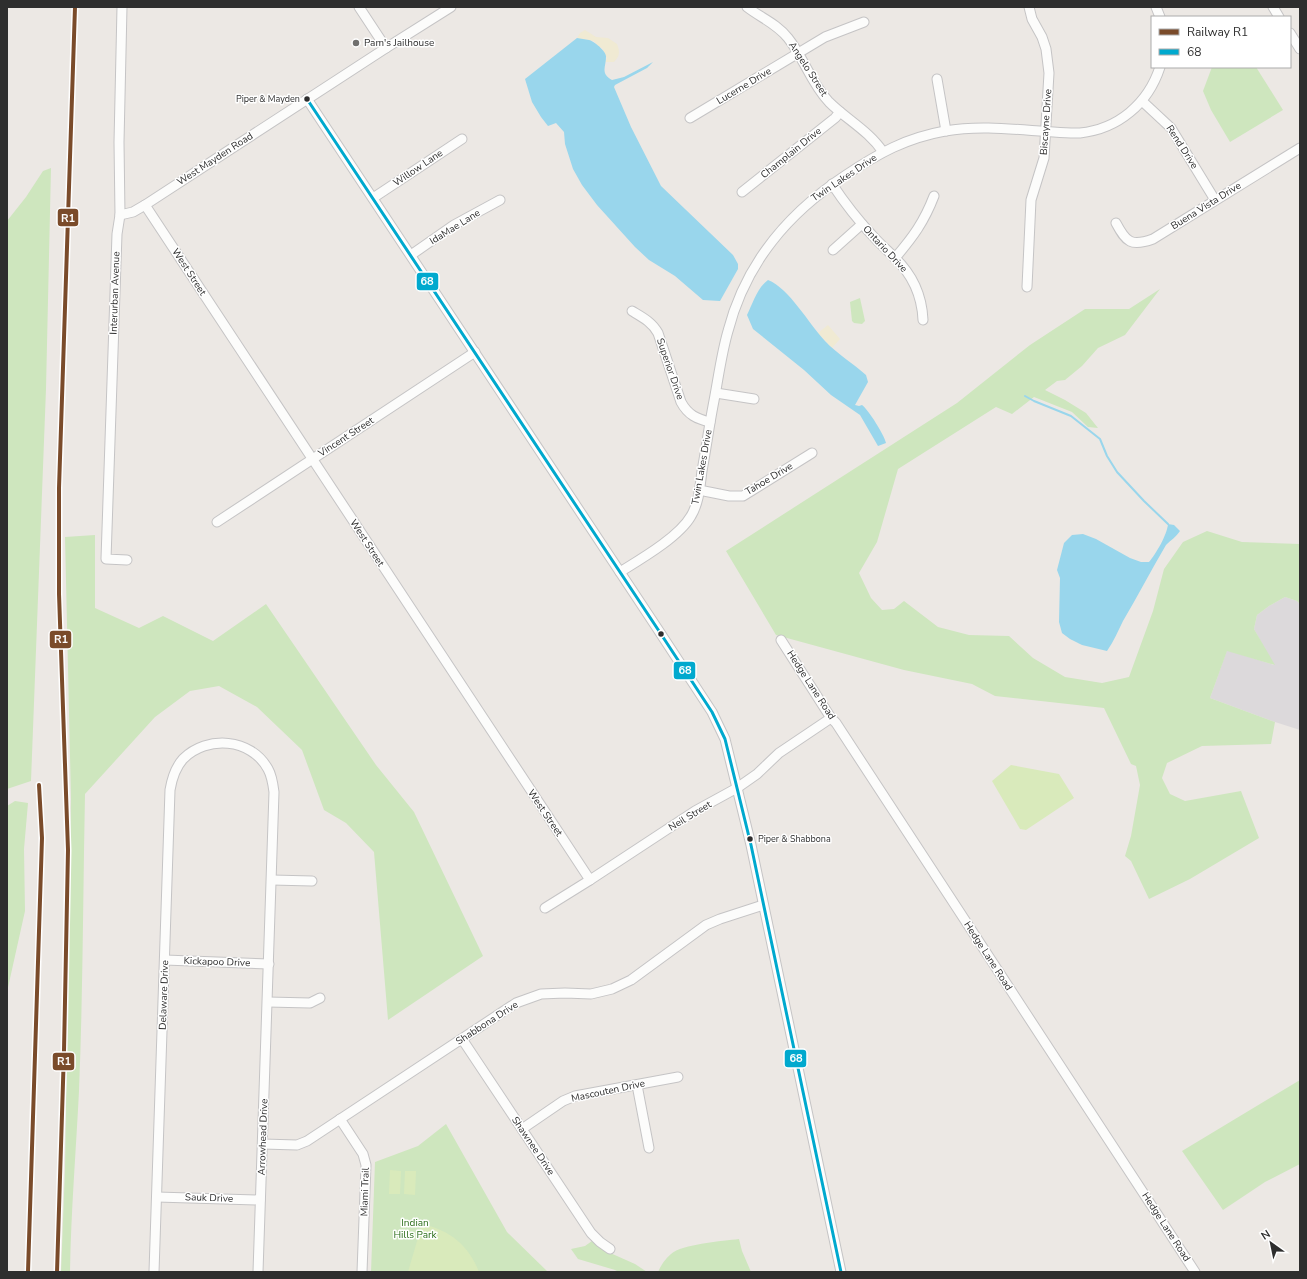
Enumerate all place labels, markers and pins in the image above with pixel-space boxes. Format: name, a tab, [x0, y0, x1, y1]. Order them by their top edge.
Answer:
place label: Pam's Jailhouse	[364, 36, 434, 50]
marker: Pam's Jailhouse	[351, 38, 361, 48]
place label: Piper & Mayden	[236, 93, 300, 105]
marker: Piper & Mayden	[302, 94, 312, 104]
unlabelled marker	[656, 629, 666, 639]
place label: Piper & Shabbona	[758, 833, 831, 845]
marker: Piper & Shabbona	[745, 834, 755, 844]

